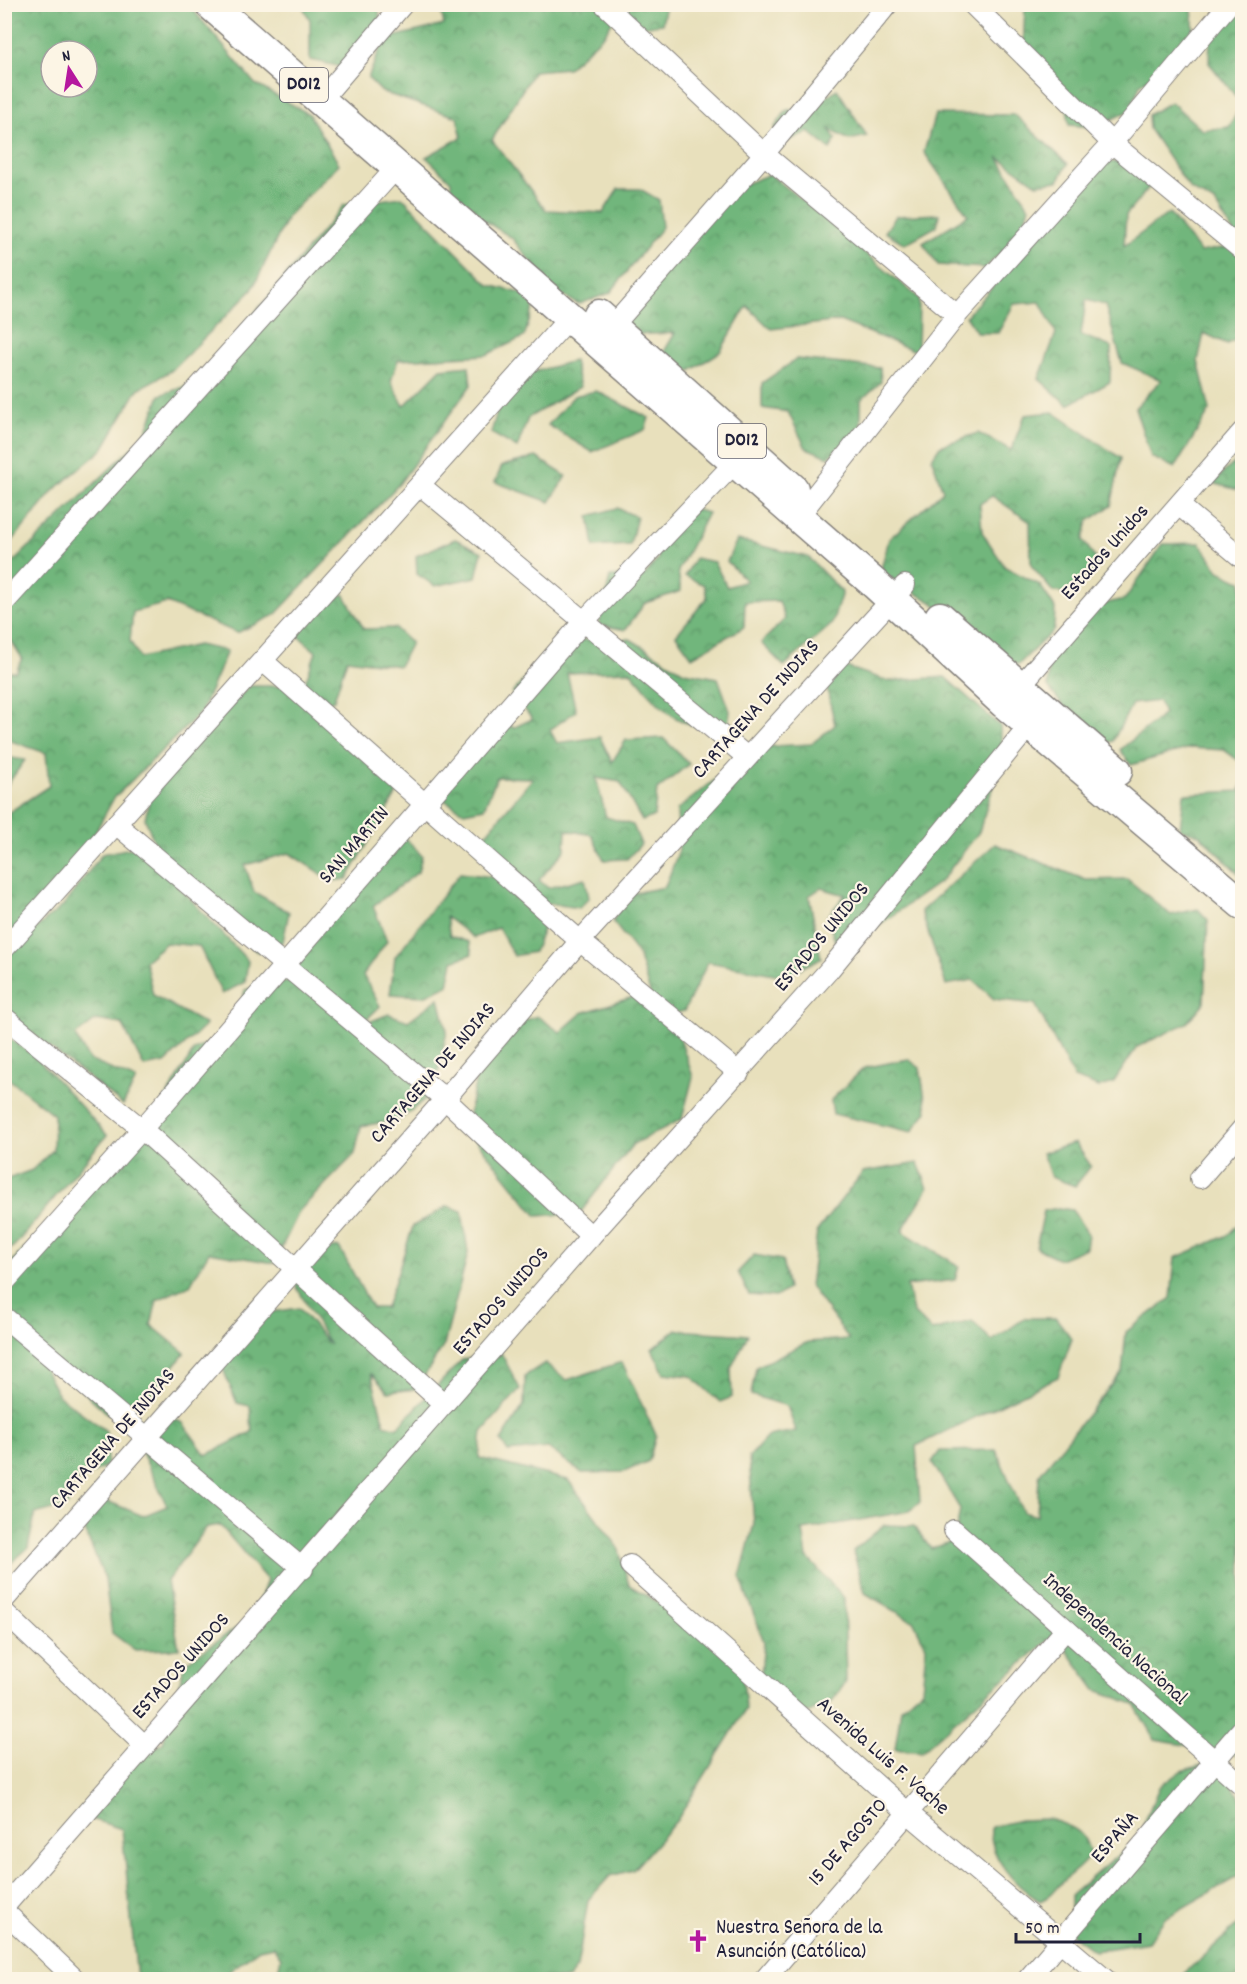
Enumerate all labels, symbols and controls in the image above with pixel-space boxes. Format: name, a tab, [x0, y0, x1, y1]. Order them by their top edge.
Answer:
north arrow	[39, 39, 99, 99]
text: N	[60, 45, 73, 69]
road number: D012	[280, 68, 328, 102]
road number: D012	[718, 424, 766, 458]
street label: Estados Unidos	[1055, 498, 1157, 608]
street label: CARTAGENA DE INDIAS	[686, 634, 828, 786]
street label: SAN MARTIN	[312, 800, 398, 892]
street label: ESTADOS UNIDOS	[768, 877, 878, 999]
street label: CARTAGENA DE INDIAS	[364, 997, 504, 1151]
street label: ESTADOS UNIDOS	[446, 1241, 558, 1363]
street label: CARTAGENA DE INDIAS	[44, 1363, 184, 1517]
street label: Independencia Nacional	[1035, 1567, 1193, 1713]
street label: ESTADOS UNIDOS	[126, 1607, 238, 1727]
street label: Avenida Luis F. Vache	[809, 1691, 955, 1823]
street label: 15 DE AGOSTO	[802, 1792, 896, 1894]
street label: ESPAÑA	[1085, 1805, 1147, 1871]
scale bar	[1016, 1906, 1140, 1944]
place label: Nuestra Señora de la Asunción (Católica)	[716, 1914, 884, 1968]
text: 50 m	[1025, 1917, 1060, 1942]
church icon: Nuestra Señora de la Asunción (Católica)	[685, 1928, 711, 1954]

